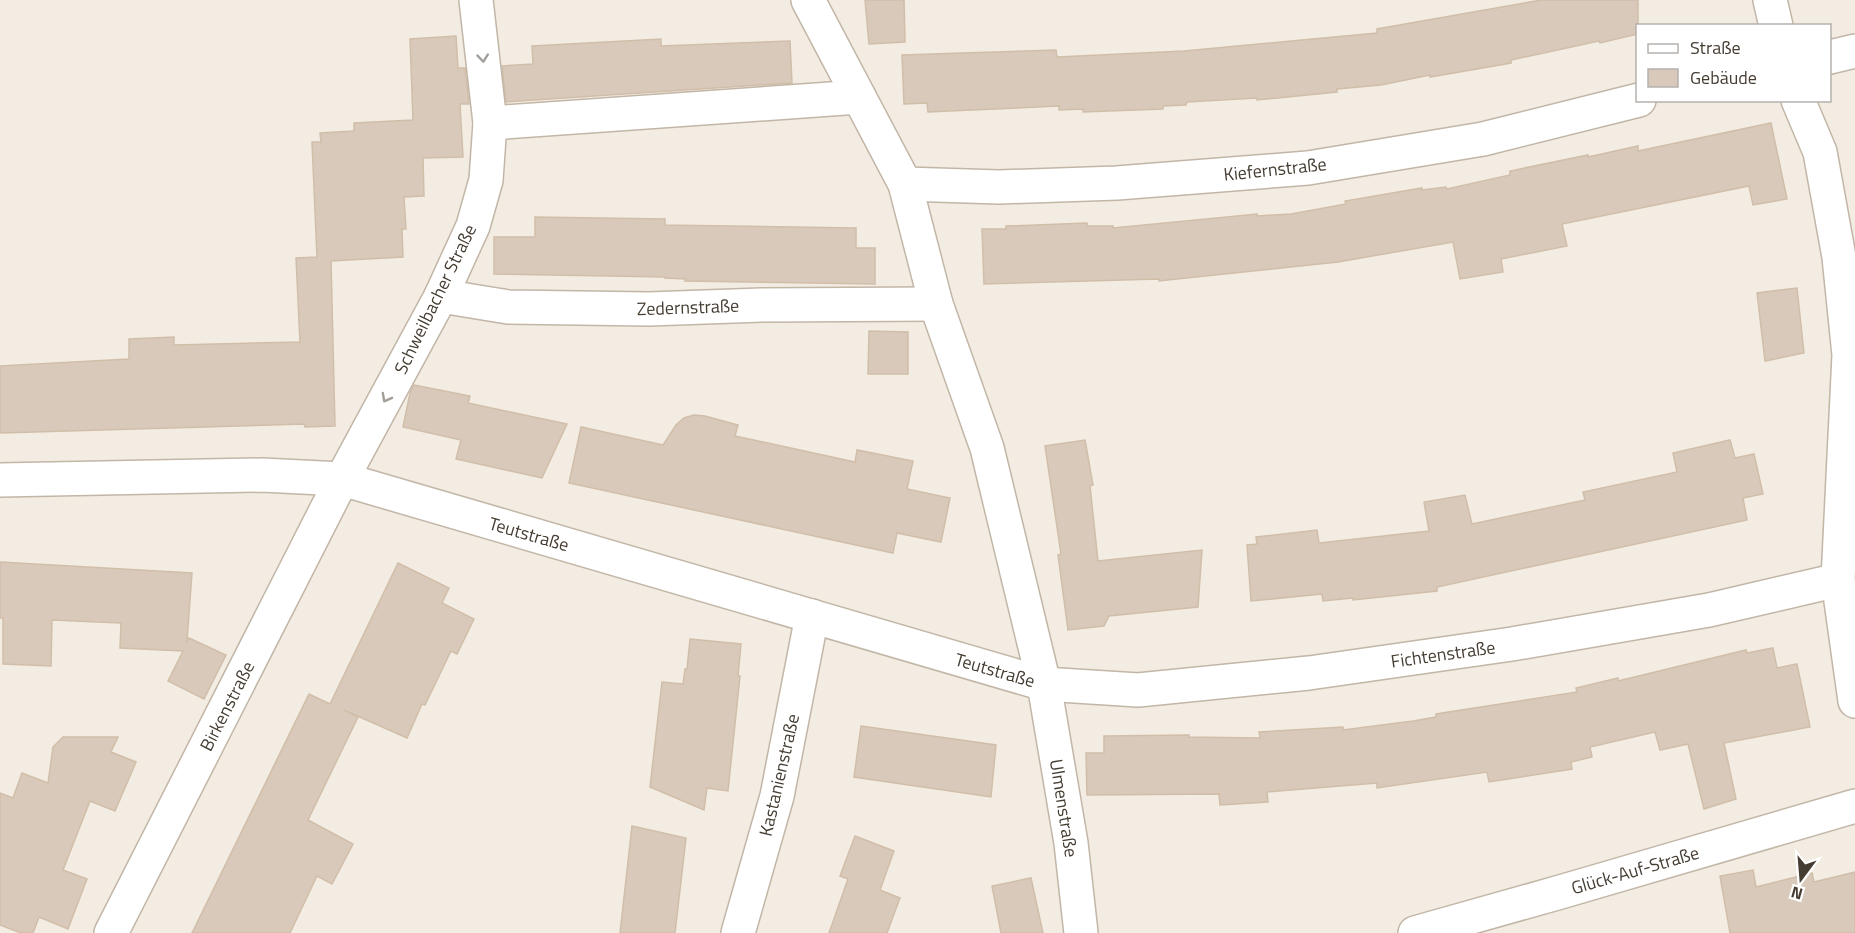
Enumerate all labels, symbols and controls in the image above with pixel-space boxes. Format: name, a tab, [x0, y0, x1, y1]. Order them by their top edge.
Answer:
legend	[1636, 24, 1831, 102]
text: Straße	[1690, 34, 1741, 61]
one-way arrow	[476, 54, 489, 63]
text: Gebäude	[1690, 64, 1757, 91]
street label: Kiefernstraße	[1222, 150, 1328, 188]
street label: Schweilbacher Straße	[387, 219, 483, 379]
street label: Zedernstraße	[636, 292, 740, 322]
one-way arrow	[382, 391, 393, 402]
street label: Teutstraße	[486, 510, 572, 558]
street label: Fichtenstraße	[1389, 633, 1497, 675]
street label: Teutstraße	[952, 646, 1038, 694]
street label: Birkenstraße	[193, 656, 261, 756]
street label: Kastanienstraße	[752, 711, 806, 839]
street label: Ulmenstraße	[1043, 757, 1085, 859]
street label: Glück-Auf-Straße	[1568, 839, 1702, 901]
north arrow	[1771, 849, 1831, 909]
text: N	[1788, 880, 1806, 906]

